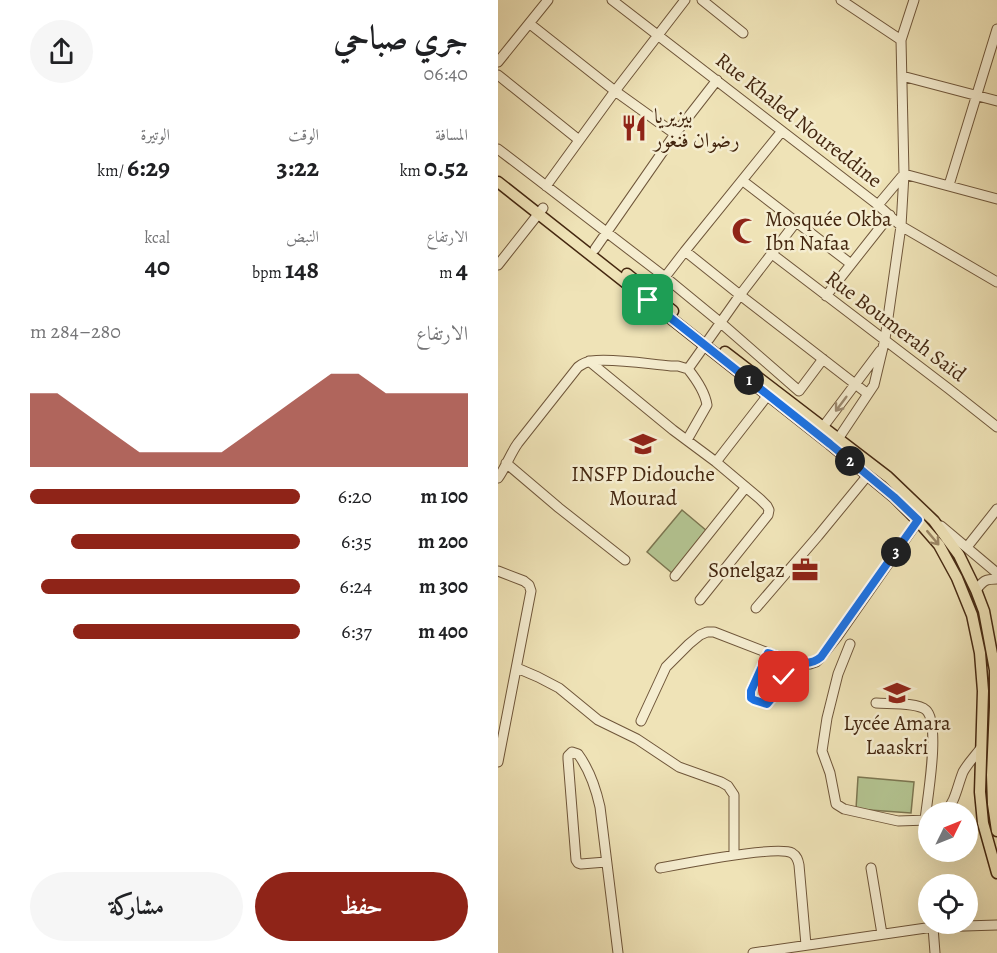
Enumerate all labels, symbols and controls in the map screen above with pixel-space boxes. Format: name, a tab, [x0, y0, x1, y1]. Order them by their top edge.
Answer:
text: جري صباحي	[333, 15, 468, 60]
button: share	[30, 20, 93, 83]
street label: Rue Khaled Noureddine	[710, 46, 888, 194]
text: 06:40	[424, 60, 468, 87]
place label: بيزيريا رضوان فنغور	[652, 102, 740, 154]
restaurant icon: بيزيريا رضوان فنغور	[619, 113, 649, 143]
text: الوتيرة	[140, 124, 170, 146]
text: الوقت	[288, 124, 319, 146]
text: المسافة	[435, 124, 468, 146]
text: 6:29	[127, 150, 170, 185]
text: 3:22	[277, 150, 319, 185]
text: 0.52	[424, 150, 468, 185]
text: /km	[97, 160, 127, 182]
text: km	[400, 160, 424, 182]
place label: Mosquée Okba Ibn Nafaa	[765, 205, 892, 257]
mosque icon: Mosquée Okba Ibn Nafaa	[730, 216, 760, 246]
text: النبض	[286, 226, 319, 248]
text: الارتفاع	[426, 226, 468, 248]
text: kcal	[144, 227, 170, 249]
text: 40	[145, 249, 170, 284]
text: 148	[285, 252, 319, 287]
text: 4	[456, 252, 468, 287]
text: bpm	[252, 262, 285, 284]
text: m	[439, 262, 456, 284]
street label: Rue Boumerah Saïd	[820, 264, 972, 388]
pin	[622, 274, 673, 325]
icon: arrive	[631, 283, 664, 316]
text: 280–284 m	[30, 318, 121, 345]
text: الارتفاع	[416, 320, 468, 347]
pin: 1	[734, 365, 764, 395]
text: 1	[746, 369, 752, 391]
one-way arrow	[834, 395, 847, 411]
school or university icon: INSFP Didouche Mourad	[628, 429, 658, 459]
pin: 2	[835, 446, 865, 476]
text: 2	[846, 450, 854, 472]
place label: INSFP Didouche Mourad	[571, 460, 715, 512]
text: 6:20	[338, 483, 372, 510]
text: 100 m	[420, 483, 468, 510]
text: 6:35	[341, 528, 372, 555]
text: 200 m	[418, 528, 468, 555]
one-way arrow	[926, 530, 939, 546]
pin: 3	[881, 537, 911, 567]
text: 3	[893, 541, 899, 563]
office icon: Sonelgaz	[790, 555, 820, 585]
place label: Sonelgaz	[708, 556, 785, 584]
text: 6:24	[339, 573, 372, 600]
text: 300 m	[419, 573, 468, 600]
text: 6:37	[341, 618, 372, 645]
text: 400 m	[418, 618, 468, 645]
pin	[758, 651, 809, 702]
icon: check	[767, 660, 800, 693]
school or university icon: Lycée Amara Laaskri	[882, 678, 912, 708]
place label: Lycée Amara Laaskri	[843, 709, 951, 761]
north arrow	[918, 802, 978, 862]
map controls	[918, 802, 978, 934]
button: مشاركة	[30, 872, 243, 941]
button: حفظ	[255, 872, 468, 941]
button: locate	[918, 874, 978, 934]

